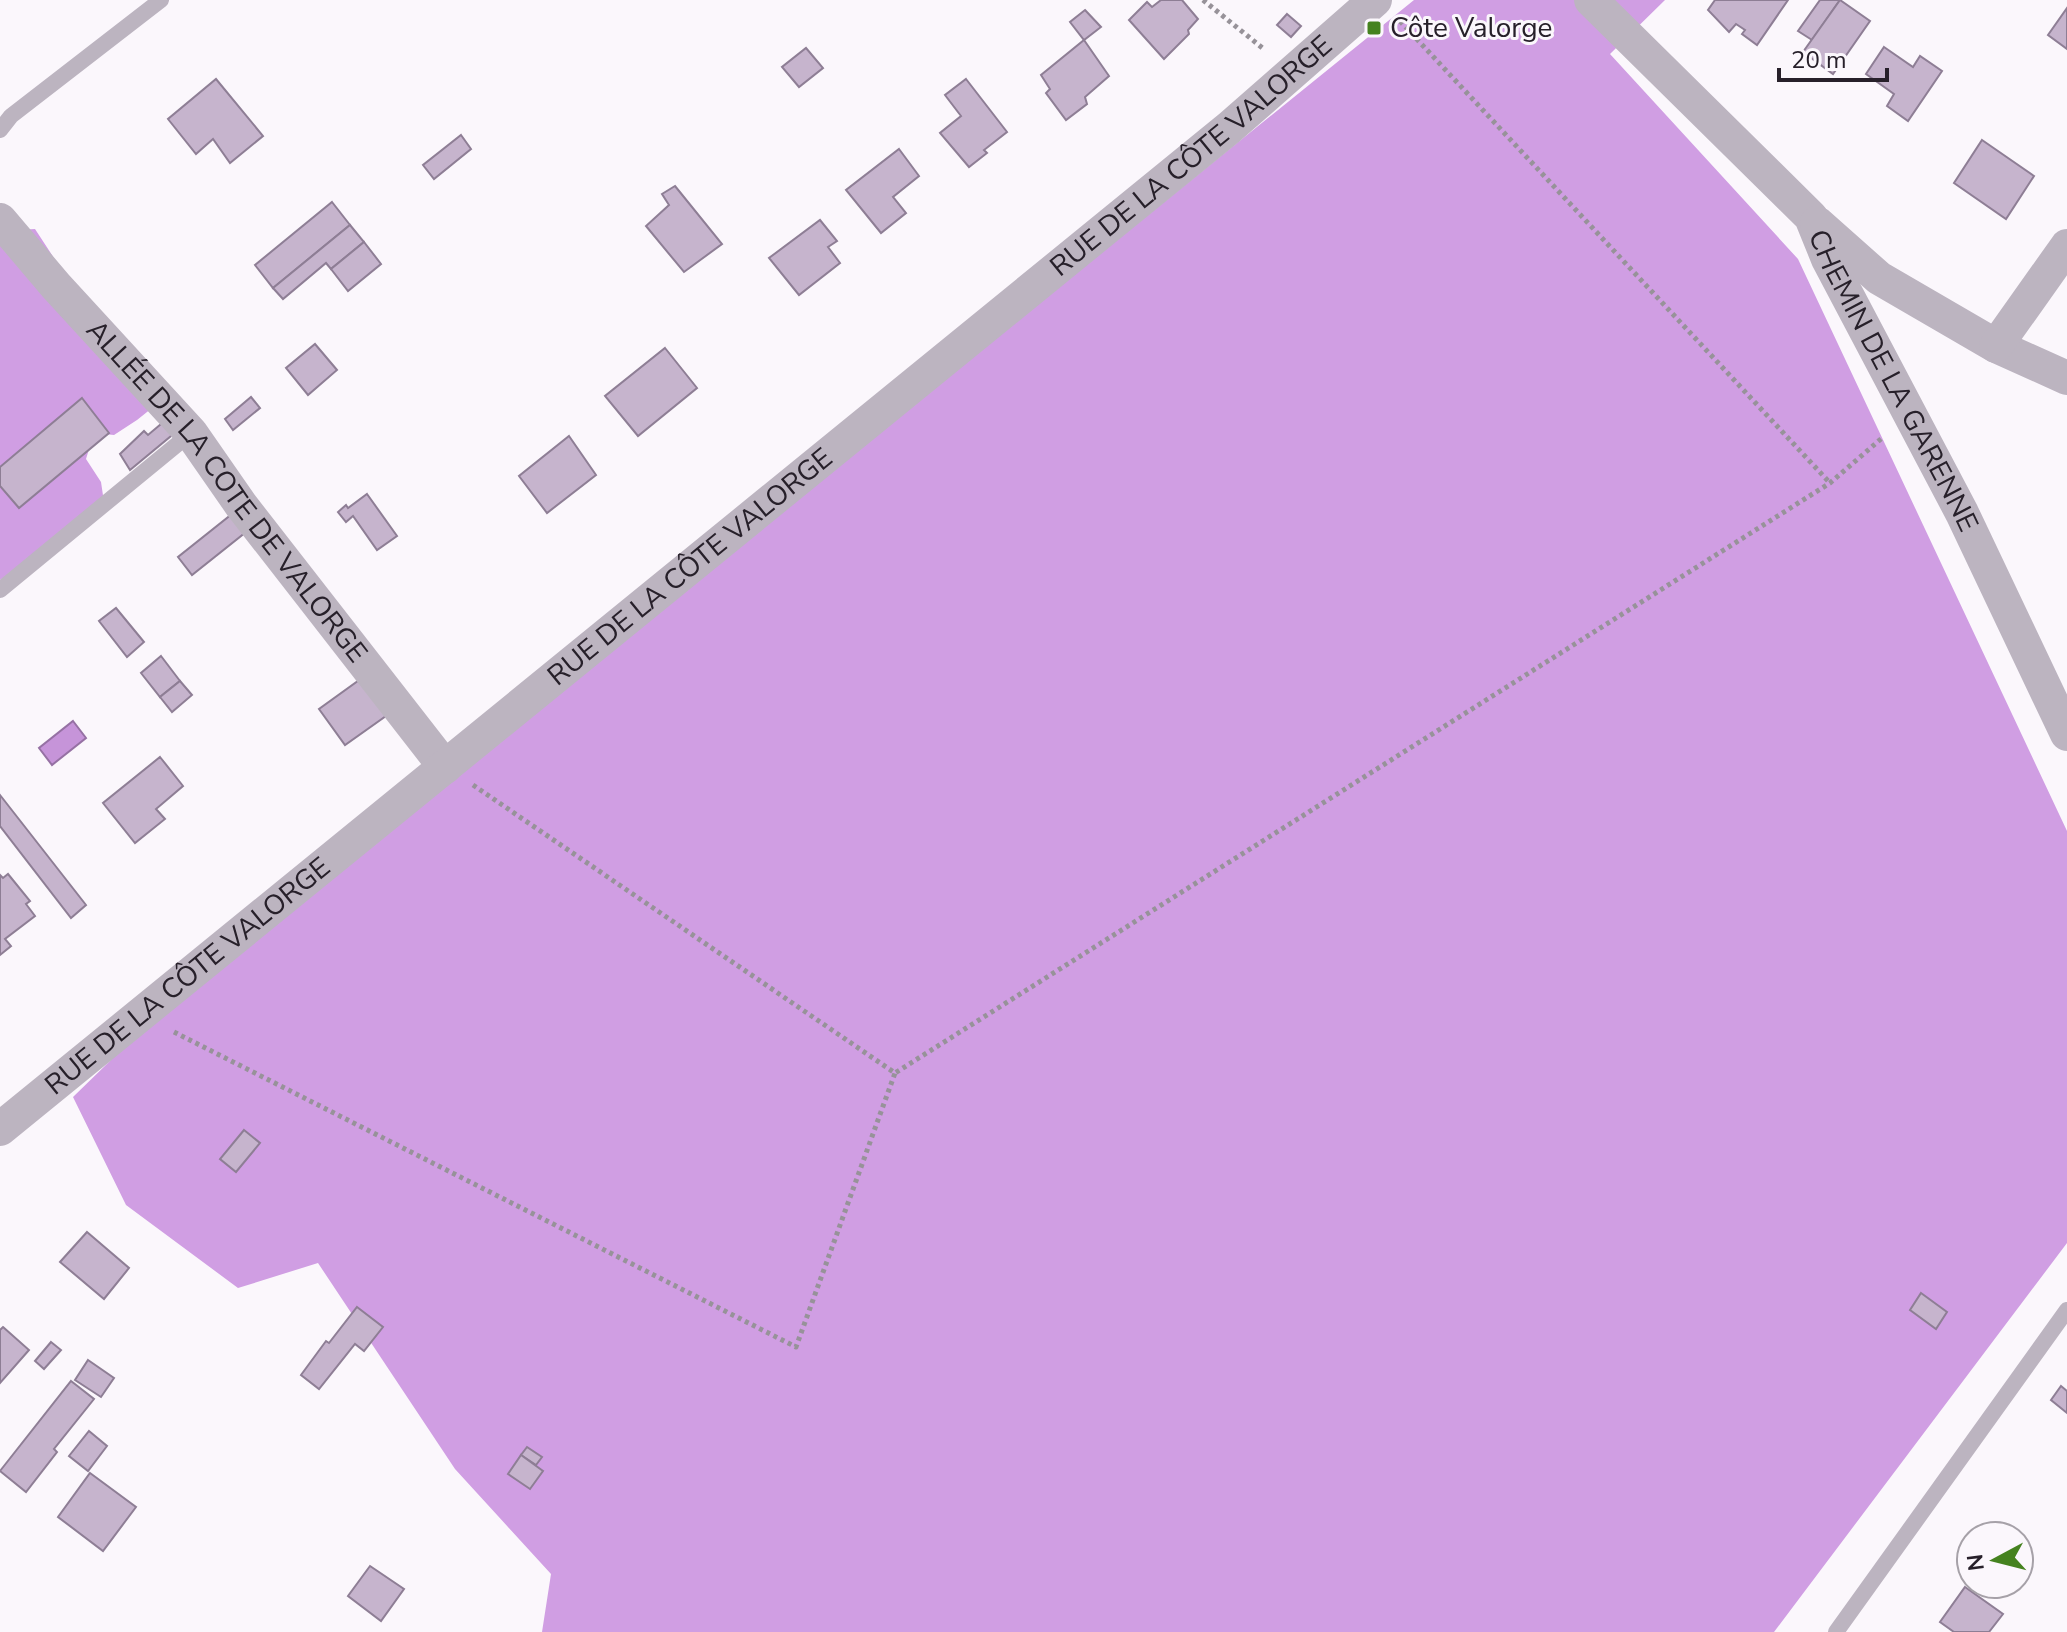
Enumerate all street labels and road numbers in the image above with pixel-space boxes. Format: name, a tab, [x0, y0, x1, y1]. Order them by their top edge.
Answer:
street label: RUE DE LA CÔTE VALORGE	[1042, 27, 1340, 285]
street label: CHEMIN DE LA GARENNE	[1799, 224, 1987, 538]
street label: ALLÉE DE LA COTE DE VALORGE	[78, 312, 376, 671]
street label: RUE DE LA CÔTE VALORGE	[540, 439, 841, 694]
street label: RUE DE LA CÔTE VALORGE	[37, 849, 338, 1104]

